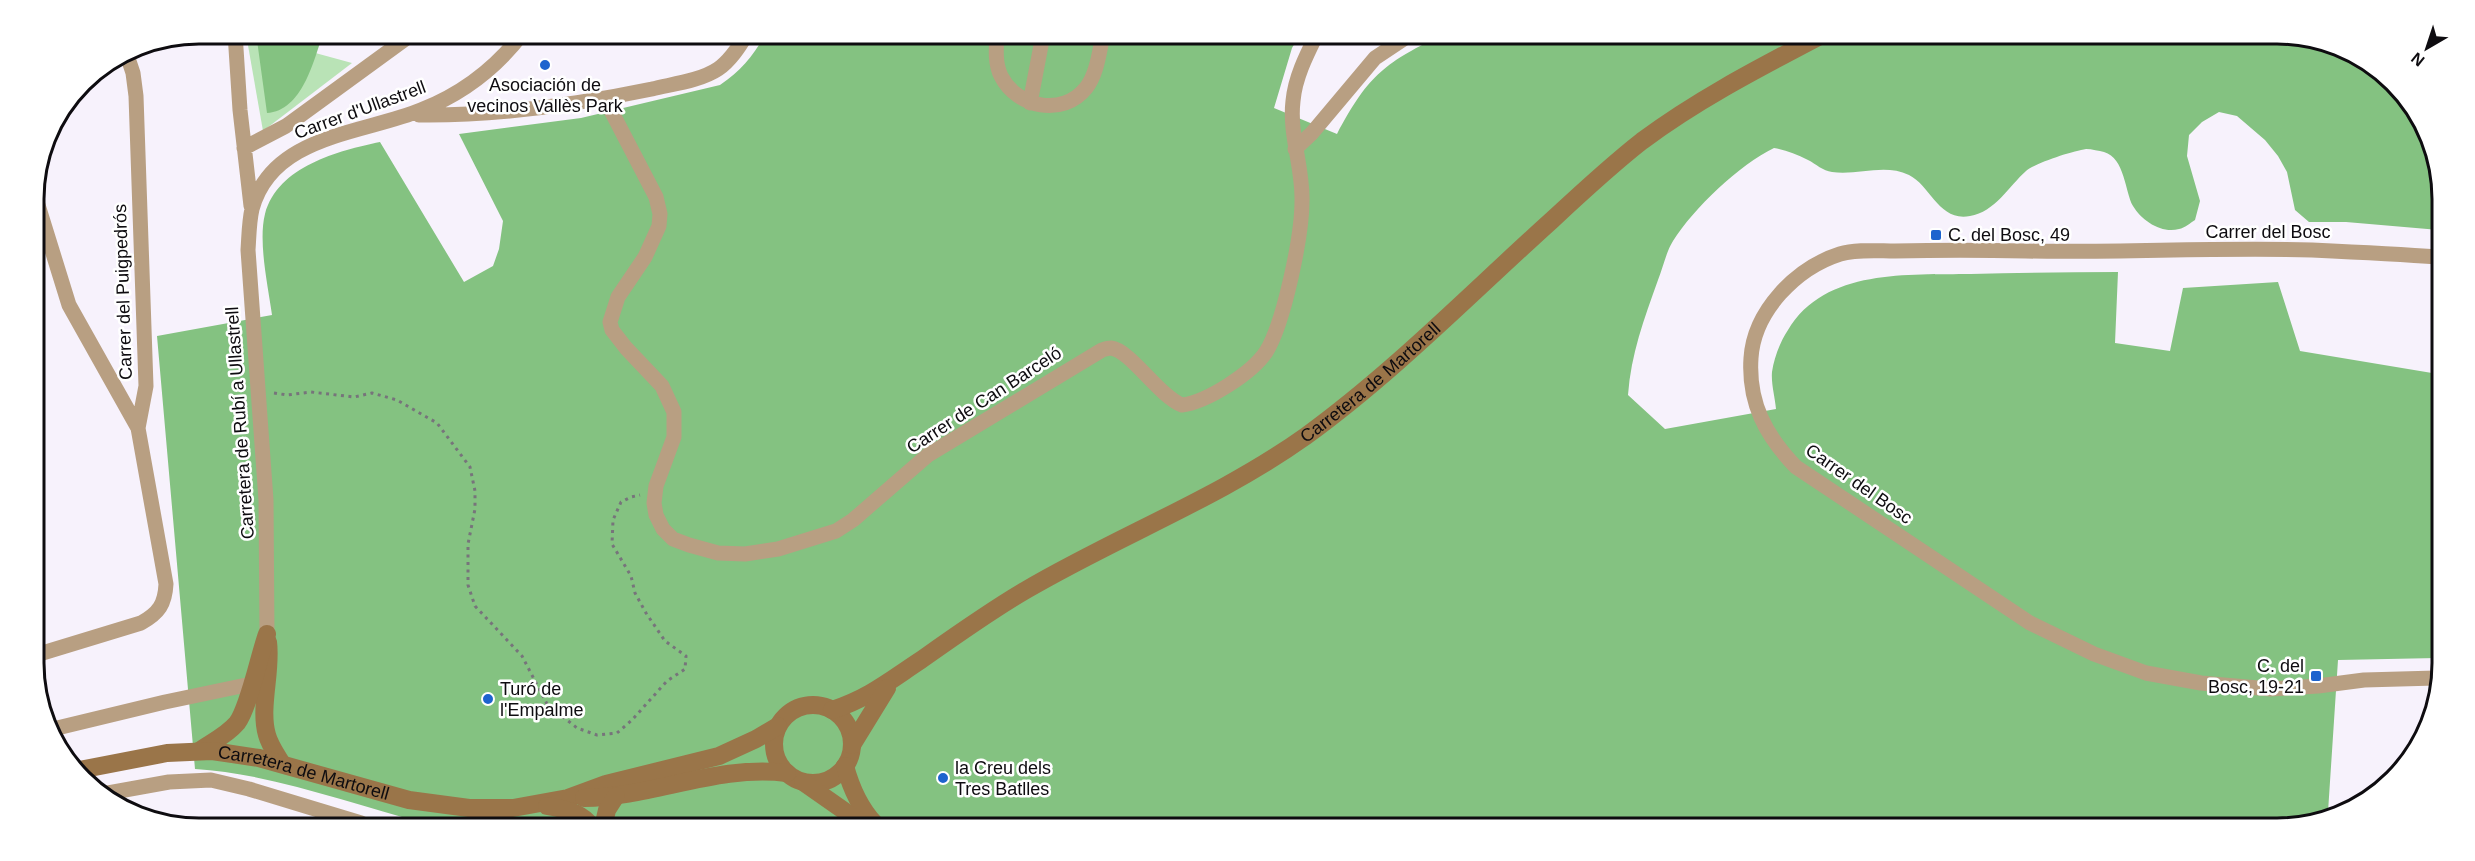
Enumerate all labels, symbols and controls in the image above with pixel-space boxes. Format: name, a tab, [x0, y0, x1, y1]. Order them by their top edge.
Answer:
north arrow	[2397, 18, 2457, 78]
text: N	[2408, 49, 2428, 70]
marker: Asociación de vecinos Vallès Park	[538, 58, 552, 72]
place label: Asociación de vecinos Vallès Park	[467, 75, 624, 116]
street label: Carrer d'Ullastrell	[292, 77, 428, 143]
street label: Carrer del Puigpedrós	[110, 204, 136, 380]
street label: Carrer del Bosc	[2205, 222, 2331, 242]
place label: C. del Bosc, 49	[1948, 225, 2070, 245]
marker: C. del Bosc, 49	[1929, 228, 1943, 242]
street label: Carretera de Rubí a Ullastrell	[222, 306, 258, 540]
street label: Carretera de Martorell	[1296, 319, 1444, 447]
street label: Carrer de Can Barceló	[903, 343, 1065, 457]
street label: Carrer del Bosc	[1802, 440, 1916, 528]
place label: C. del Bosc, 19-21	[2208, 656, 2304, 697]
marker: C. del Bosc, 19-21	[2309, 669, 2323, 683]
place label: Turó de l'Empalme	[500, 679, 583, 720]
marker: Turó de l'Empalme	[481, 692, 495, 706]
street label: Carretera de Martorell	[217, 742, 392, 804]
place label: la Creu dels Tres Batlles	[955, 758, 1051, 799]
marker: la Creu dels Tres Batlles	[936, 771, 950, 785]

